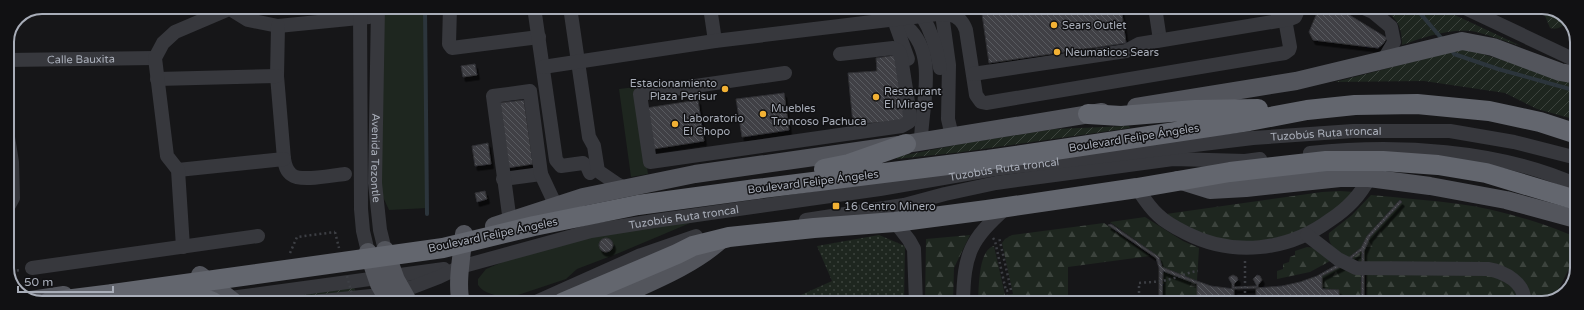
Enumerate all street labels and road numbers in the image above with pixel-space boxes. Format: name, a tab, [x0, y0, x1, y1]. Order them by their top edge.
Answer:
street label: Calle Bauxita	[47, 52, 115, 66]
street label: Avenida Tezontle	[368, 113, 384, 203]
street label: Boulevard Felipe Ángeles	[1068, 120, 1200, 155]
street label: Tuzobús Ruta troncal	[1270, 124, 1381, 143]
street label: Tuzobús Ruta troncal	[948, 155, 1060, 183]
street label: Boulevard Felipe Ángeles	[747, 167, 879, 196]
street label: Tuzobús Ruta troncal	[628, 203, 740, 231]
street label: Boulevard Felipe Ángeles	[427, 214, 559, 255]

